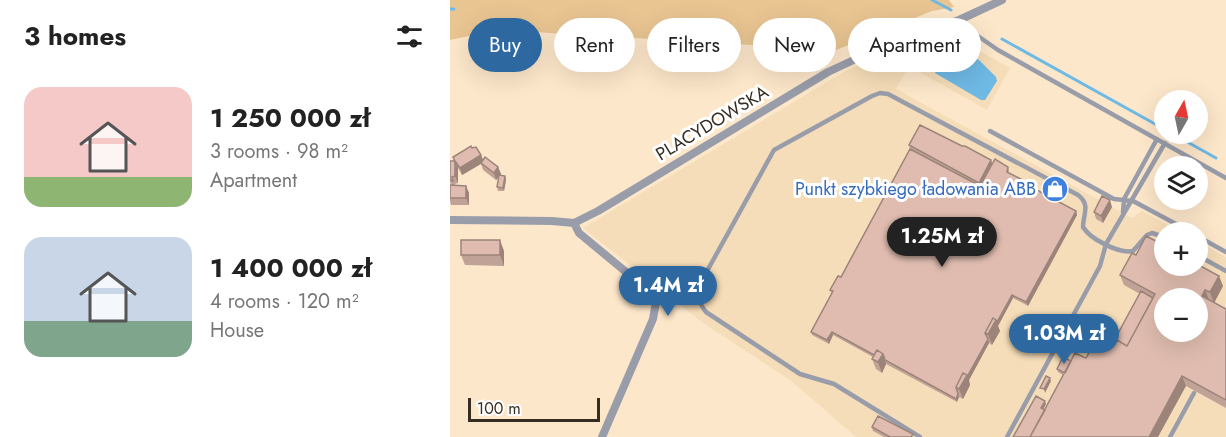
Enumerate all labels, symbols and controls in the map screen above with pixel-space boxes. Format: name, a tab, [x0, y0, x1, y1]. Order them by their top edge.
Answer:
text: 3 homes	[24, 17, 126, 55]
chip: Buy	[468, 18, 542, 72]
chip: Rent	[554, 18, 635, 72]
chip: Filters	[647, 18, 741, 72]
chip: New	[753, 18, 836, 72]
chip: Apartment	[848, 18, 981, 72]
icon: filters	[393, 20, 426, 53]
street label: PLACYDOWSKA	[651, 79, 773, 167]
north arrow	[1154, 90, 1208, 144]
map controls	[1154, 90, 1208, 342]
text: 1 250 000 zł	[210, 99, 370, 137]
icon: home	[72, 111, 144, 183]
text: 3 rooms · 98 m²	[210, 137, 348, 166]
button: layers	[1154, 156, 1208, 210]
text: Apartment	[210, 166, 297, 195]
shop icon: Punkt szybkiego ładowania ABB	[1040, 174, 1070, 204]
place label: Punkt szybkiego ładowania ABB	[795, 176, 1036, 202]
pin: 1.25M zł	[880, 217, 1004, 268]
text: 1.25M zł	[901, 222, 983, 251]
button: +	[1154, 222, 1208, 276]
text: 1 400 000 zł	[210, 249, 371, 287]
icon: home	[72, 261, 144, 333]
pin: 1.4M zł	[613, 266, 723, 317]
text: 1.4M zł	[633, 271, 703, 300]
text: 4 rooms · 120 m²	[210, 287, 359, 316]
button: −	[1154, 288, 1208, 342]
pin: 1.03M zł	[1002, 314, 1126, 365]
text: House	[210, 316, 264, 345]
text: 1.03M zł	[1023, 319, 1105, 348]
scale bar	[468, 395, 600, 422]
text: 100 m	[477, 397, 521, 420]

